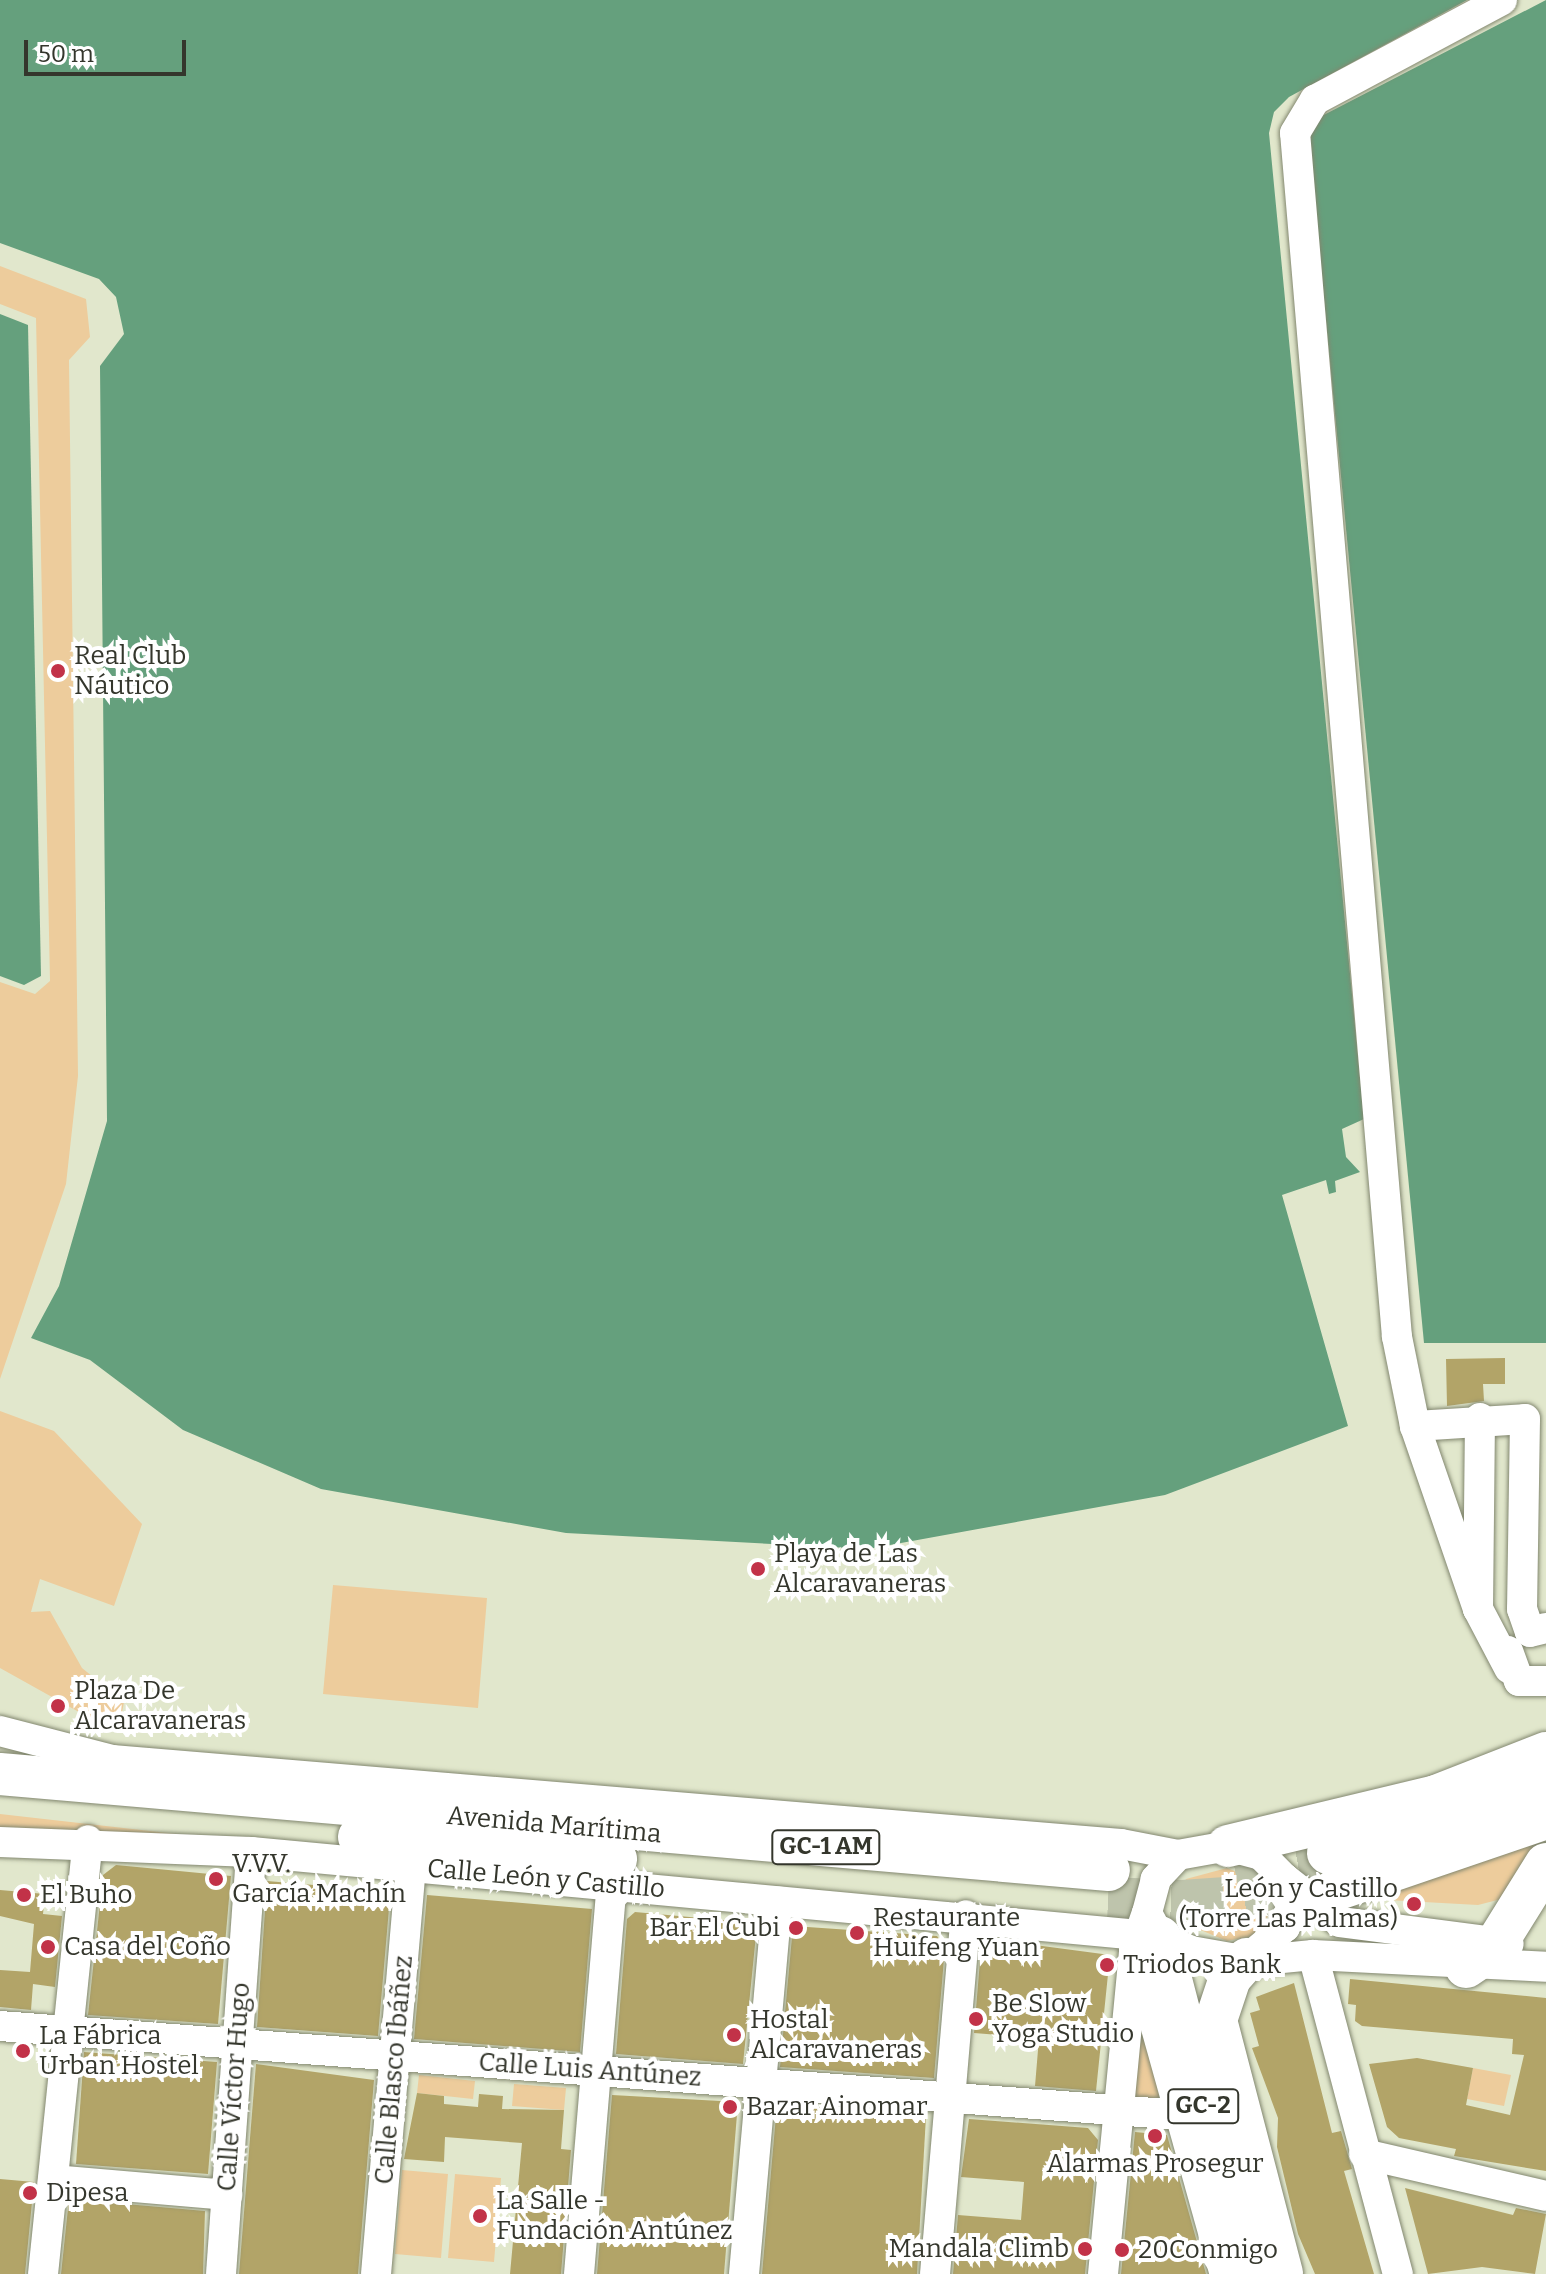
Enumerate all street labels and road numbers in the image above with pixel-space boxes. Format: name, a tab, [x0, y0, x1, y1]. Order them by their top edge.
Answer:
street label: Avenida Marítima	[445, 1800, 663, 1850]
road number: GC-1 AM	[770, 1827, 882, 1867]
street label: Calle León y Castillo	[426, 1853, 666, 1905]
street label: Calle Blasco Ibáñez	[368, 1954, 420, 2186]
street label: Calle Víctor Hugo	[211, 1981, 257, 2193]
street label: Calle Luis Antúnez	[478, 2047, 702, 2093]
road number: GC-2	[1167, 2086, 1239, 2126]

